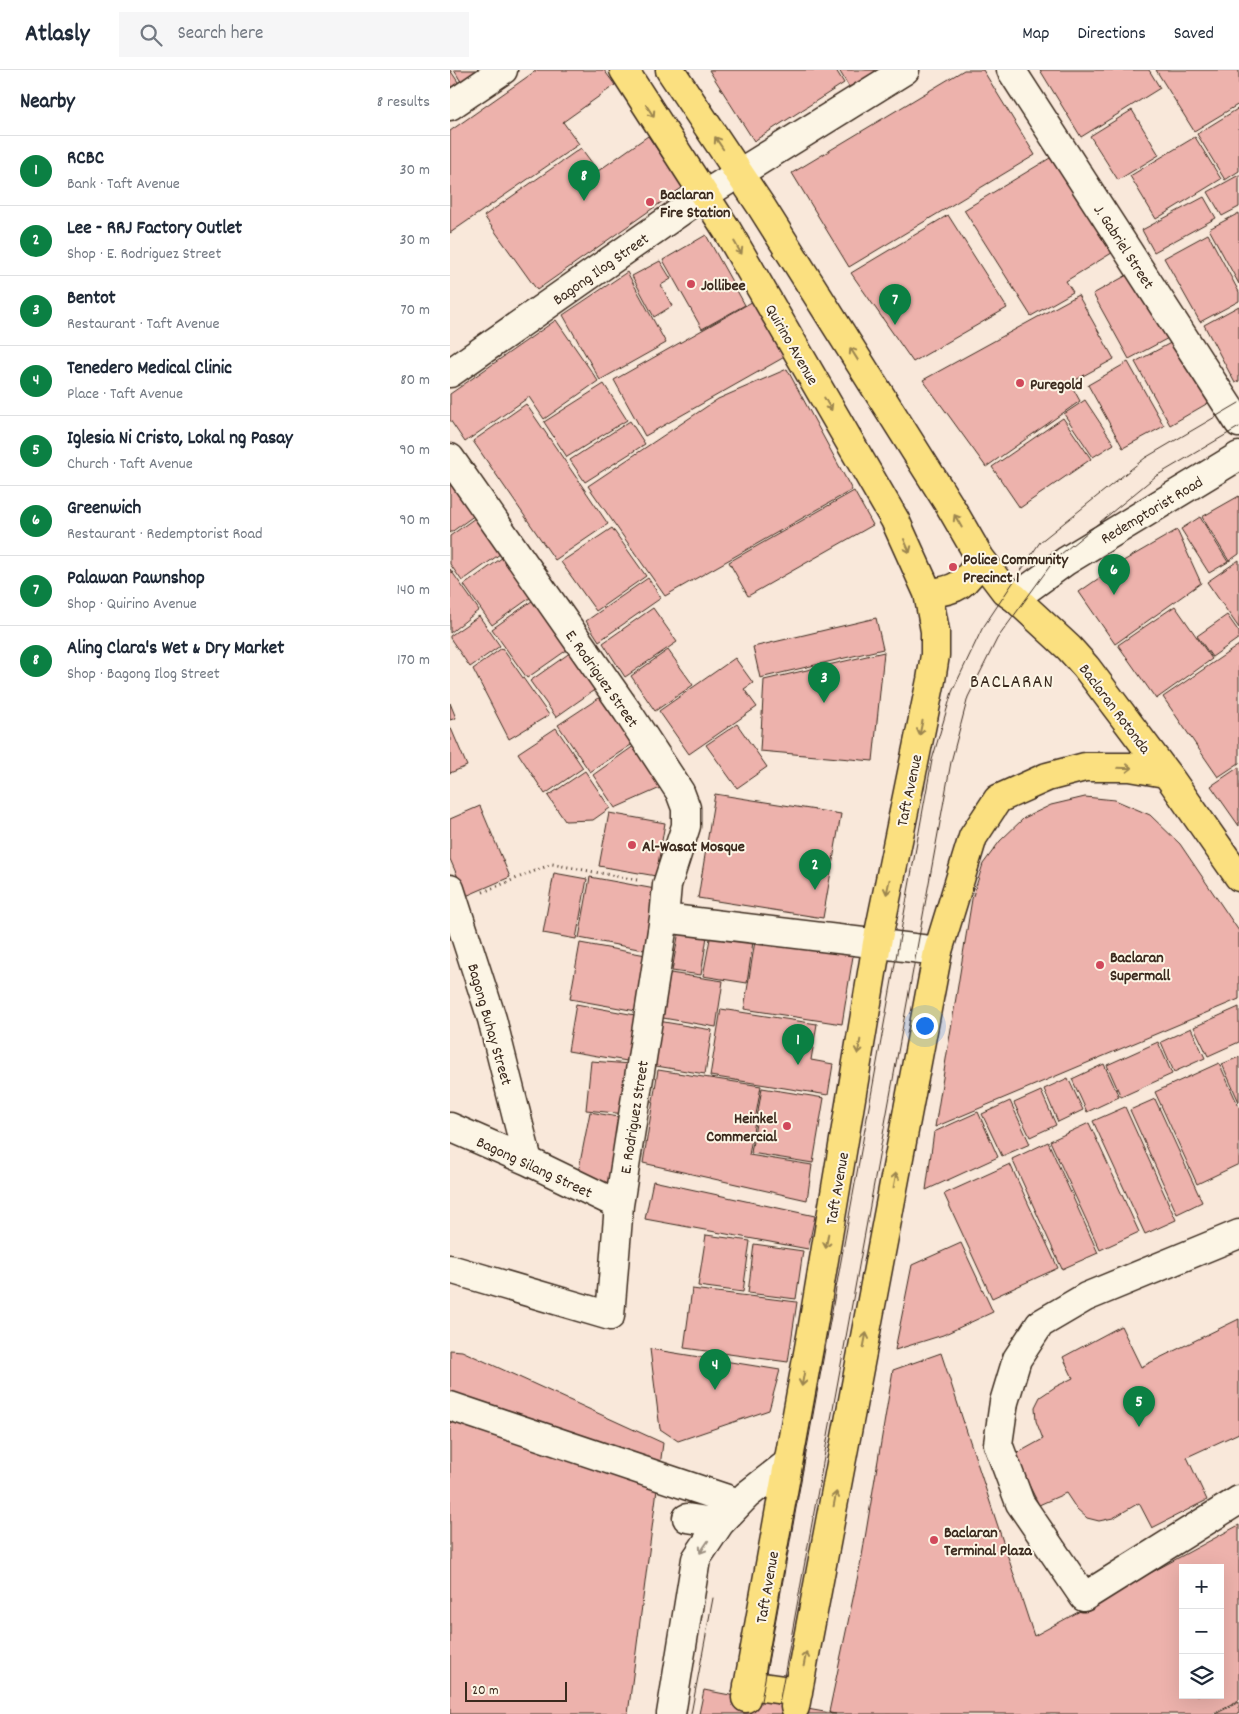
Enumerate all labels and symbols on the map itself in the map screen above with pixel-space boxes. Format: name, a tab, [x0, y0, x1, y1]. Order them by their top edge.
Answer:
one-way arrow	[645, 104, 656, 118]
one-way arrow	[714, 137, 724, 151]
pin: 8	[568, 160, 600, 201]
place label: Baclaran Fire Station	[660, 184, 731, 225]
marker: Baclaran Fire Station	[644, 196, 656, 208]
street label: J. Gabriel Street	[1087, 200, 1159, 294]
street label: Bagong Ilog Street	[549, 228, 654, 312]
one-way arrow	[733, 240, 743, 255]
place label: Jollibee	[701, 275, 746, 298]
marker: Jollibee	[685, 278, 697, 290]
pin: 7	[879, 284, 911, 325]
street label: Quirino Avenue	[758, 301, 823, 390]
one-way arrow	[848, 347, 858, 361]
place label: Puregold	[1030, 374, 1083, 397]
marker: Puregold	[1014, 377, 1026, 389]
one-way arrow	[823, 396, 833, 410]
street label: Redemptorist Road	[1097, 471, 1208, 551]
one-way arrow	[953, 515, 963, 529]
one-way arrow	[902, 538, 912, 553]
place label: Police Community Precinct 1	[963, 549, 1069, 590]
pin: 6	[1098, 554, 1130, 595]
marker: Police Community Precinct 1	[947, 561, 959, 573]
street label: E. Rodriguez Street	[559, 626, 643, 733]
street label: Baclaran Rotonda	[1072, 660, 1156, 760]
pin: 3	[808, 662, 840, 703]
district label: BACLARAN	[970, 670, 1054, 697]
one-way arrow	[916, 719, 925, 735]
street label: Taft Avenue	[892, 752, 929, 829]
one-way arrow	[1117, 763, 1133, 772]
place label: Al-Wasat Mosque	[642, 836, 745, 859]
marker: Al-Wasat Mosque	[626, 839, 638, 851]
pin: 2	[799, 849, 831, 890]
one-way arrow	[883, 878, 892, 894]
place label: Baclaran Supermall	[1110, 947, 1171, 988]
marker: Baclaran Supermall	[1094, 959, 1106, 971]
street label: Bagong Buhay Street	[460, 961, 517, 1088]
your location	[912, 1013, 938, 1039]
pin: 1	[782, 1024, 814, 1065]
one-way arrow	[854, 1038, 864, 1054]
street label: E. Rodriguez Street	[615, 1059, 656, 1176]
place label: Heinkel Commercial	[706, 1108, 777, 1149]
marker: Heinkel Commercial	[781, 1120, 793, 1132]
street label: Bagong Silang Street	[472, 1131, 596, 1205]
street label: Taft Avenue	[821, 1151, 856, 1226]
one-way arrow	[891, 1172, 900, 1188]
one-way arrow	[821, 1233, 831, 1249]
one-way arrow	[860, 1332, 870, 1348]
pin: 4	[699, 1349, 731, 1390]
one-way arrow	[797, 1370, 807, 1386]
pin: 5	[1123, 1386, 1155, 1427]
one-way arrow	[830, 1492, 840, 1508]
place label: Baclaran Terminal Plaza	[944, 1522, 1033, 1563]
marker: Baclaran Terminal Plaza	[928, 1534, 940, 1546]
one-way arrow	[699, 1540, 710, 1554]
street label: Taft Avenue	[751, 1550, 786, 1625]
one-way arrow	[800, 1652, 810, 1668]
scale bar	[465, 1679, 568, 1702]

